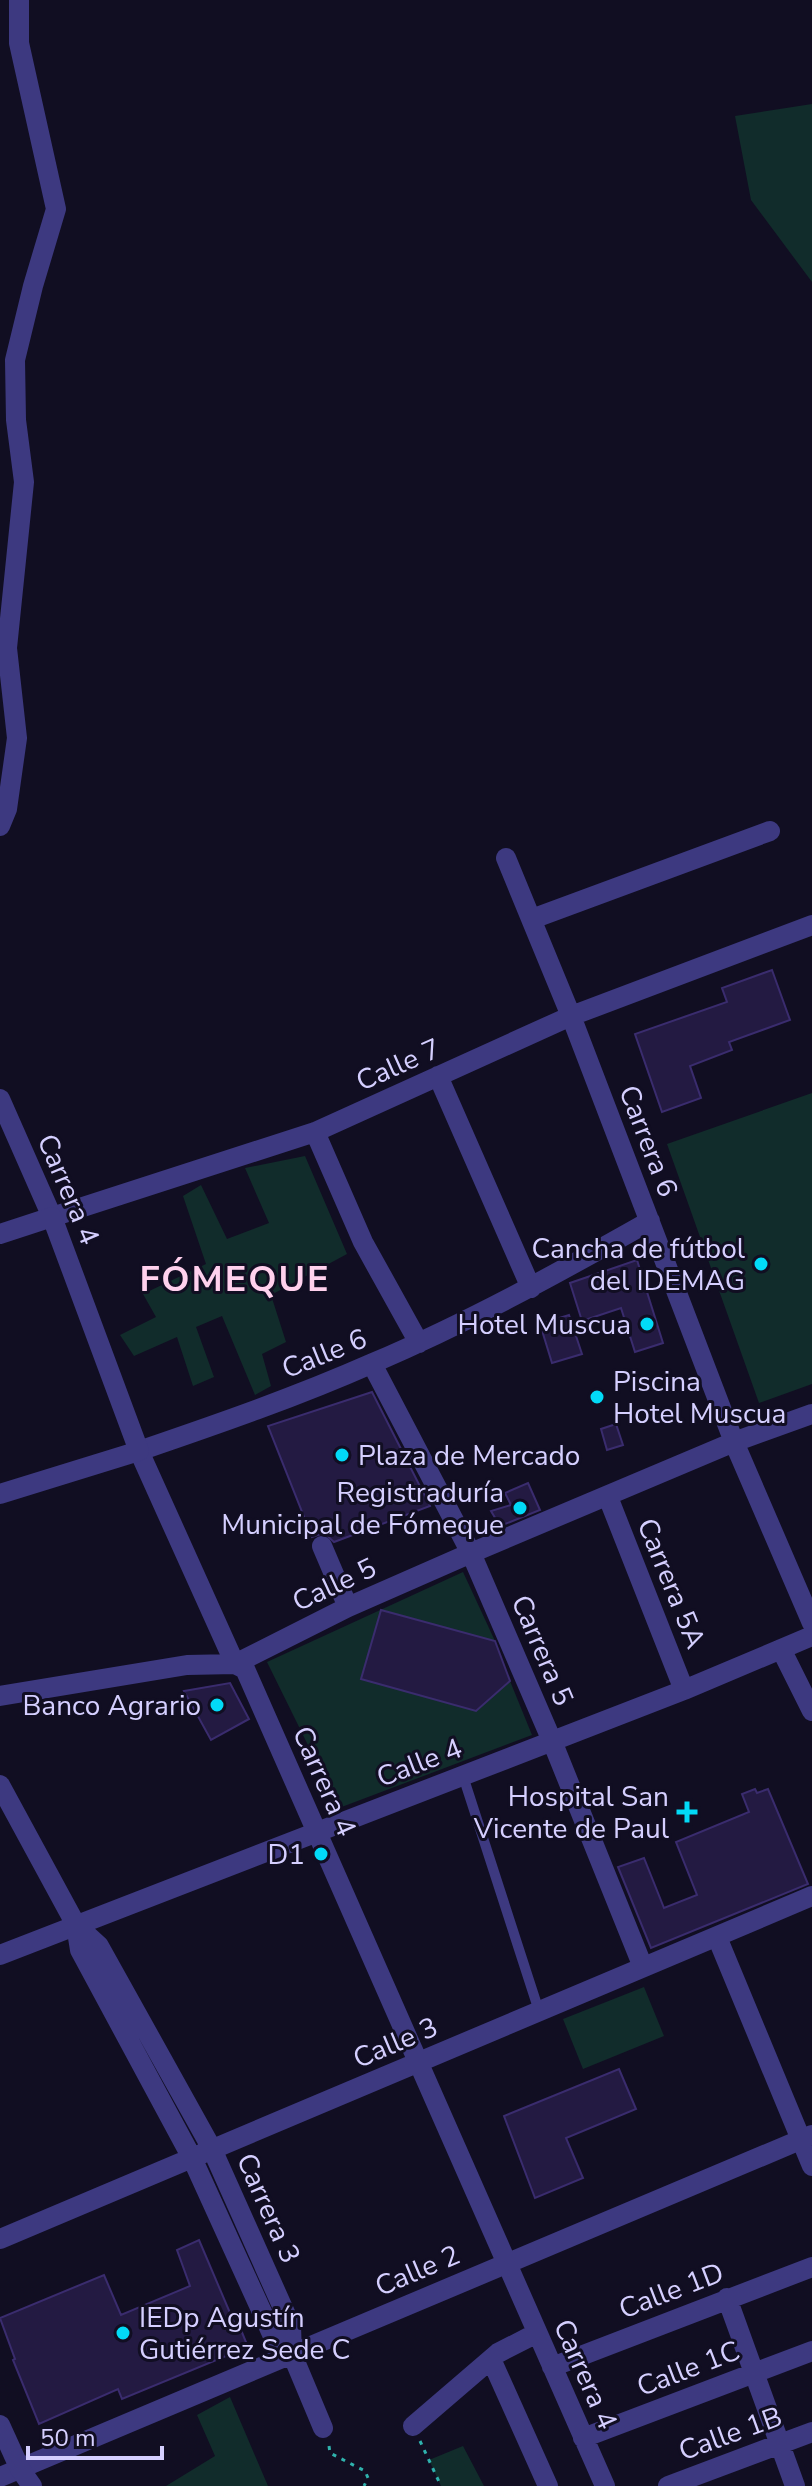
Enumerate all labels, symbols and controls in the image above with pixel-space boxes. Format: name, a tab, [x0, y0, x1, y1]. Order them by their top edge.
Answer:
street label: Calle 7	[350, 1030, 447, 1100]
street label: Carrera 6	[609, 1080, 687, 1203]
street label: Carrera 4	[28, 1128, 108, 1251]
place label: Cancha de fútbol del IDEMAG	[532, 1230, 746, 1300]
district label: FÓMEQUE	[139, 1255, 331, 1304]
marker: Cancha de fútbol del IDEMAG	[752, 1255, 770, 1273]
place label: Hotel Muscua	[458, 1306, 631, 1344]
marker: Hotel Muscua	[638, 1315, 656, 1333]
street label: Calle 6	[276, 1320, 373, 1388]
place label: Piscina Hotel Muscua	[613, 1363, 786, 1433]
marker: Piscina Hotel Muscua	[588, 1388, 606, 1406]
place label: Plaza de Mercado	[358, 1437, 580, 1475]
marker: Plaza de Mercado	[333, 1446, 351, 1464]
place label: Registraduría Municipal de Fómeque	[221, 1474, 504, 1544]
marker: Registraduría Municipal de Fómeque	[511, 1499, 529, 1517]
street label: Carrera 5A	[628, 1513, 714, 1654]
street label: Calle 5	[286, 1549, 383, 1621]
street label: Carrera 5	[502, 1589, 582, 1712]
place label: Banco Agrario	[22, 1687, 201, 1725]
marker: Banco Agrario	[208, 1696, 226, 1714]
street label: Carrera 4	[283, 1720, 365, 1842]
street label: Calle 4	[371, 1729, 468, 1797]
place label: Hospital San Vicente de Paul	[473, 1778, 670, 1848]
marker: Hospital San Vicente de Paul	[676, 1801, 698, 1823]
place label: D1	[267, 1836, 305, 1874]
marker: D1	[312, 1845, 330, 1863]
street label: Calle 3	[347, 2008, 444, 2078]
street label: Carrera 3	[227, 2147, 309, 2269]
street label: Calle 2	[369, 2236, 466, 2306]
street label: Calle 1D	[614, 2254, 729, 2328]
place label: IEDp Agustín Gutiérrez Sede C	[139, 2299, 350, 2369]
street label: Carrera 4	[544, 2313, 626, 2435]
marker: IEDp Agustín Gutiérrez Sede C	[114, 2324, 132, 2342]
street label: Calle 1C	[631, 2332, 745, 2406]
street label: Calle 1B	[673, 2398, 787, 2470]
scale bar	[28, 2410, 162, 2460]
text: 50 m	[40, 2422, 96, 2454]

